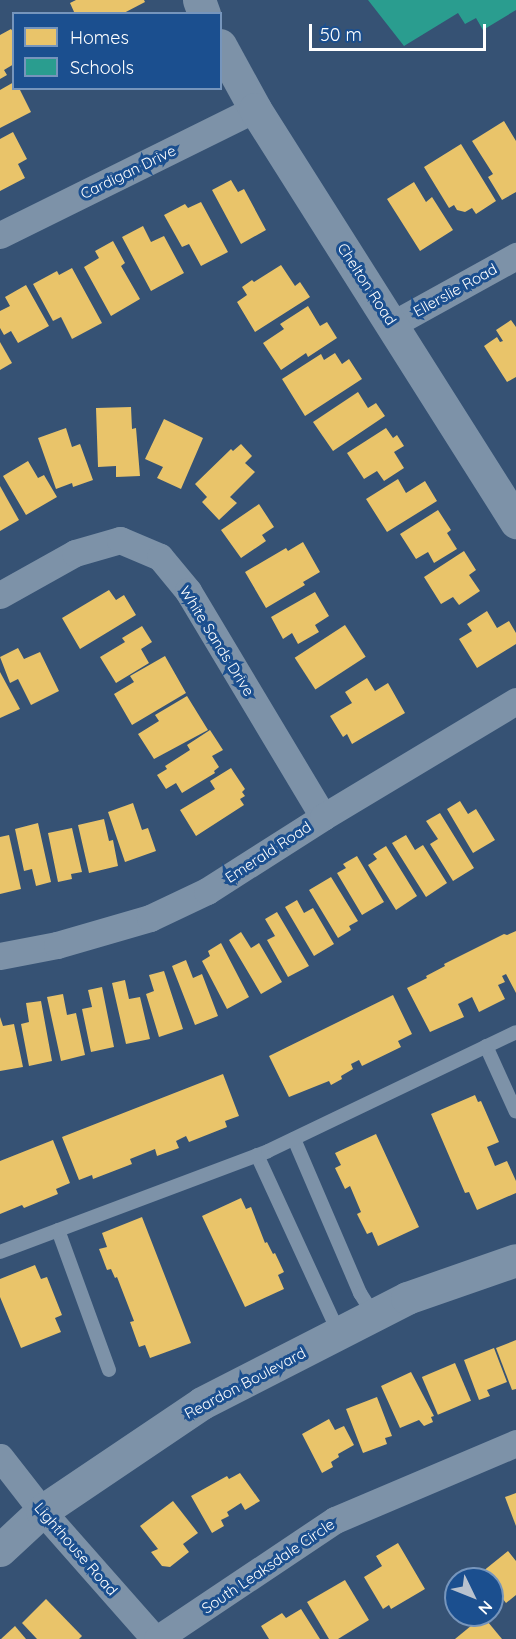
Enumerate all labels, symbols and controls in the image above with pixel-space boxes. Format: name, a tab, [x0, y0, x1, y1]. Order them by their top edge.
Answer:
legend	[12, 12, 222, 90]
scale bar	[312, 12, 489, 50]
text: 50 m	[320, 23, 362, 46]
text: Homes	[70, 26, 129, 49]
text: Schools	[70, 56, 134, 79]
street label: Cardigan Drive	[77, 141, 179, 203]
street label: Chelton Road	[334, 240, 400, 328]
street label: Ellerslie Road	[410, 260, 500, 320]
street label: White Sands Drive	[176, 583, 258, 699]
street label: Emerald Road	[222, 817, 314, 887]
street label: Reardon Boulevard	[181, 1343, 309, 1423]
street label: Lighthouse Road	[31, 1499, 121, 1599]
street label: South Leaksdale Circle	[198, 1515, 338, 1617]
north arrow	[444, 1567, 504, 1627]
text: N	[474, 1597, 497, 1619]

